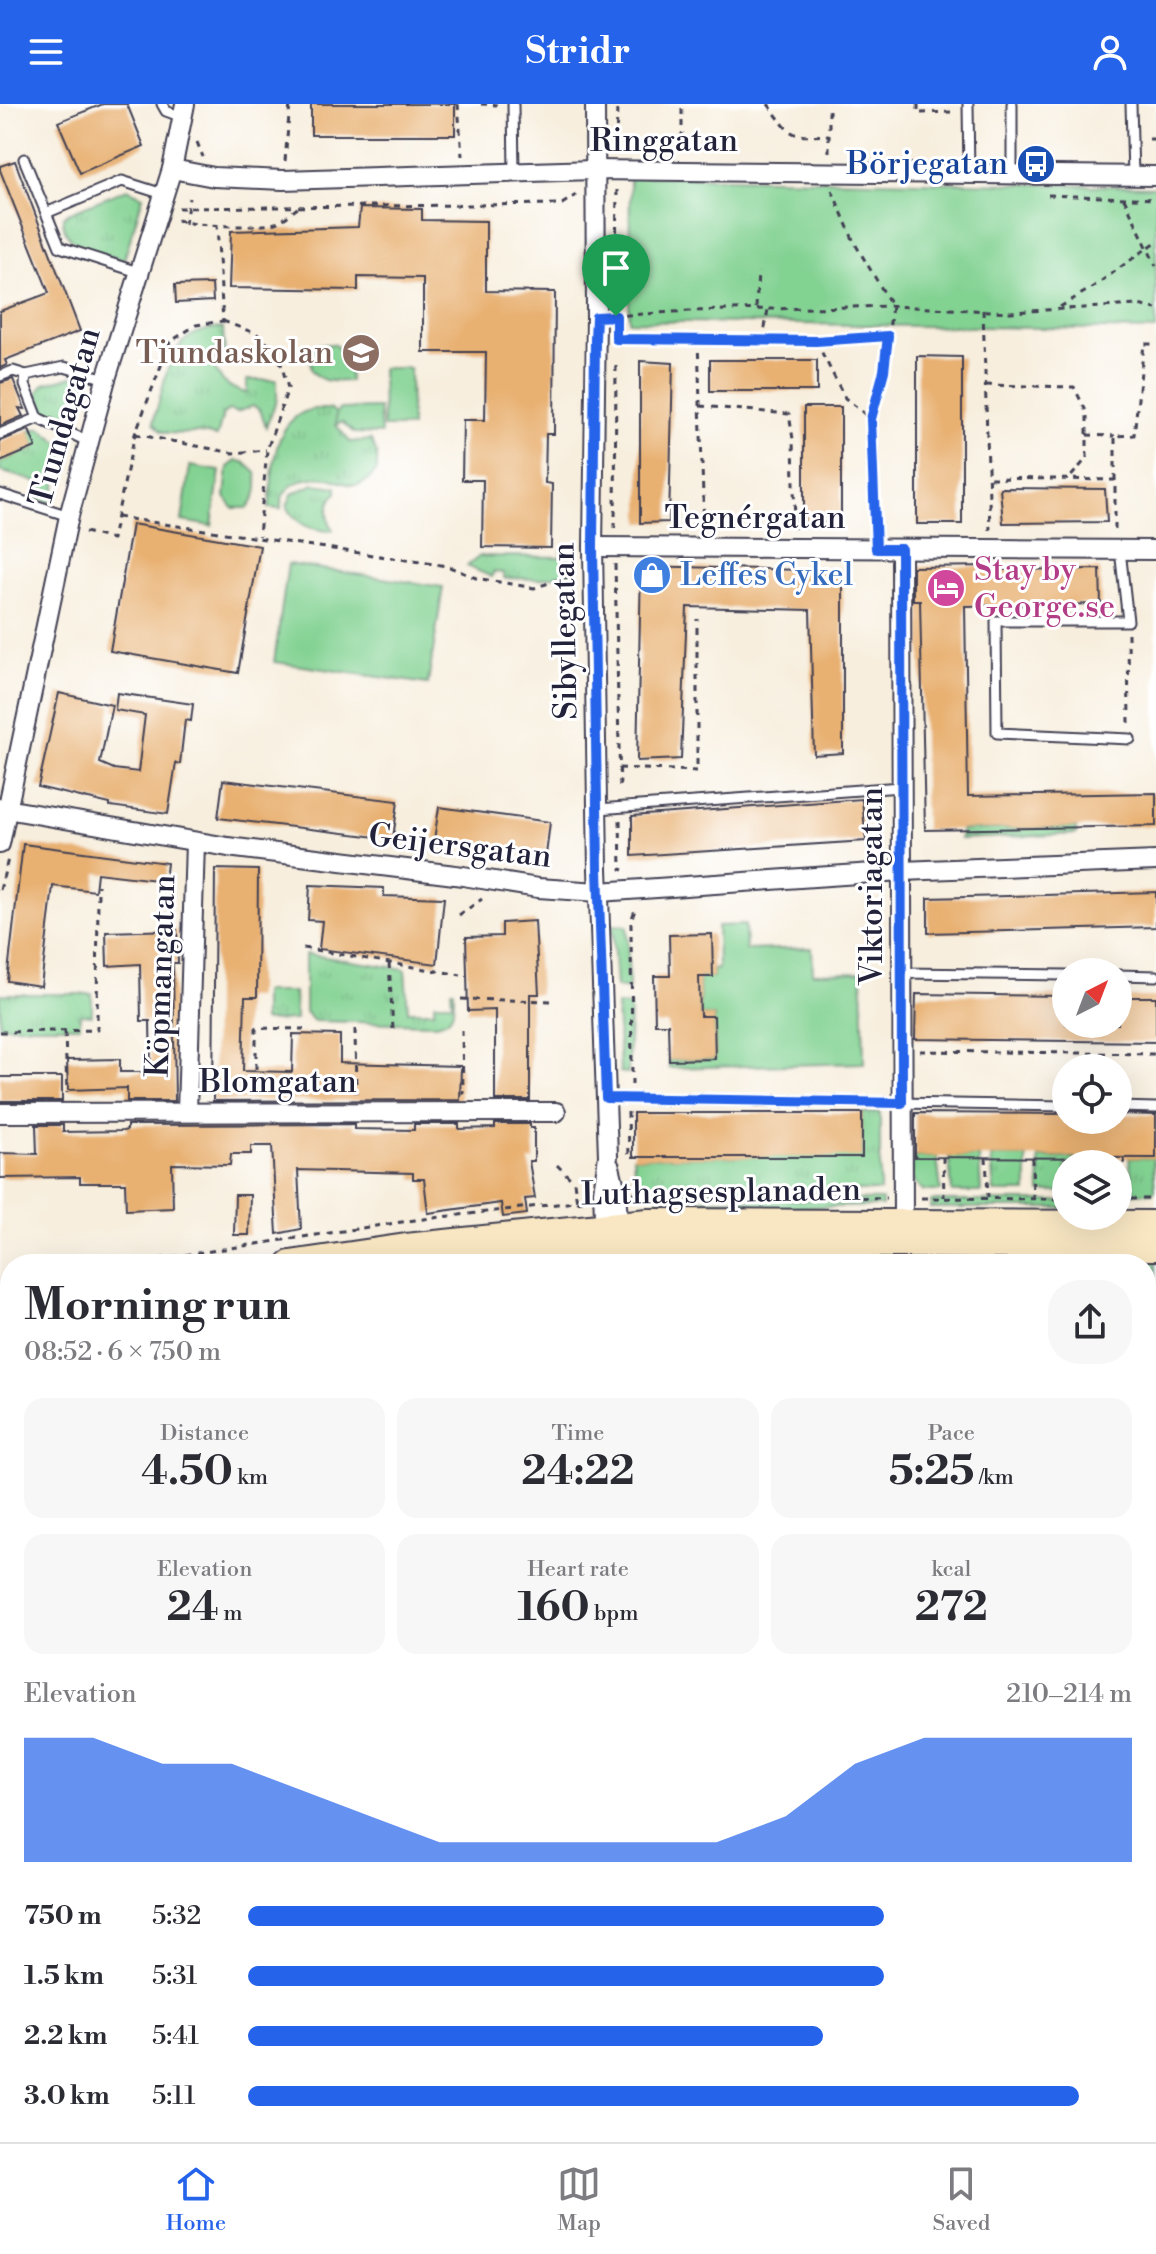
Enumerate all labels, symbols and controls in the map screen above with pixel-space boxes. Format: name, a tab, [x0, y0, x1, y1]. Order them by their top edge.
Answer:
icon: menu	[24, 30, 68, 74]
text: Stridr	[526, 30, 630, 75]
icon: person	[1088, 30, 1132, 74]
street label: Ringgatan	[590, 121, 738, 161]
bus stop icon: Börjegatan	[1015, 143, 1057, 185]
place label: Börjegatan	[845, 144, 1008, 184]
pin	[582, 234, 650, 316]
icon: arrive	[594, 246, 638, 290]
street label: Tiundagatan	[20, 323, 110, 511]
school or university icon: Tiundaskolan	[340, 332, 382, 374]
place label: Tiundaskolan	[135, 333, 333, 373]
street label: Tegnérgatan	[664, 498, 846, 538]
street label: Sibyllegatan	[543, 542, 587, 720]
place label: Stay by George.se	[974, 550, 1115, 627]
shop icon: Leffes Cykel	[631, 554, 673, 596]
place label: Leffes Cykel	[680, 555, 854, 595]
hotel icon: Stay by George.se	[925, 567, 967, 609]
street label: Viktoriagatan	[852, 787, 892, 986]
street label: Geijersgatan	[366, 815, 554, 877]
street label: Köpmangatan	[137, 874, 185, 1078]
north arrow	[1052, 958, 1132, 1038]
map controls	[1052, 958, 1132, 1230]
button: locate	[1052, 1054, 1132, 1134]
street label: Blomgatan	[198, 1062, 357, 1102]
button: layers	[1052, 1150, 1132, 1230]
street label: Luthagsesplanaden	[581, 1170, 861, 1214]
text: Morning run	[24, 1278, 290, 1333]
button: share	[1048, 1280, 1132, 1364]
text: 08:52 · 6 × 750 m	[24, 1336, 221, 1368]
text: Distance	[160, 1420, 249, 1447]
text: Time	[552, 1420, 604, 1447]
text: Pace	[928, 1420, 975, 1447]
text: 4.50	[141, 1447, 233, 1497]
text: 24:22	[521, 1447, 635, 1497]
text: 5:25	[889, 1447, 974, 1497]
text: km	[233, 1464, 268, 1491]
text: /km	[974, 1464, 1014, 1491]
text: Elevation	[157, 1556, 252, 1583]
text: Heart rate	[527, 1556, 629, 1583]
text: kcal	[931, 1556, 971, 1583]
text: 24	[167, 1583, 219, 1633]
text: 160	[517, 1583, 589, 1633]
text: 272	[915, 1583, 988, 1633]
text: m	[219, 1600, 243, 1627]
text: bpm	[589, 1600, 639, 1627]
text: Elevation	[24, 1678, 137, 1710]
text: 210–214 m	[1006, 1678, 1132, 1710]
text: 750 m	[24, 1900, 102, 1932]
text: 5:32	[152, 1900, 201, 1932]
text: 1.5 km	[24, 1960, 104, 1992]
text: 5:31	[152, 1960, 197, 1992]
text: 2.2 km	[24, 2020, 108, 2052]
text: 5:41	[152, 2020, 199, 2052]
text: 3.0 km	[24, 2080, 110, 2112]
text: 5:11	[152, 2080, 195, 2112]
tab: Home	[166, 2162, 226, 2237]
tab: Map	[557, 2162, 601, 2237]
tab: Saved	[933, 2162, 990, 2237]

